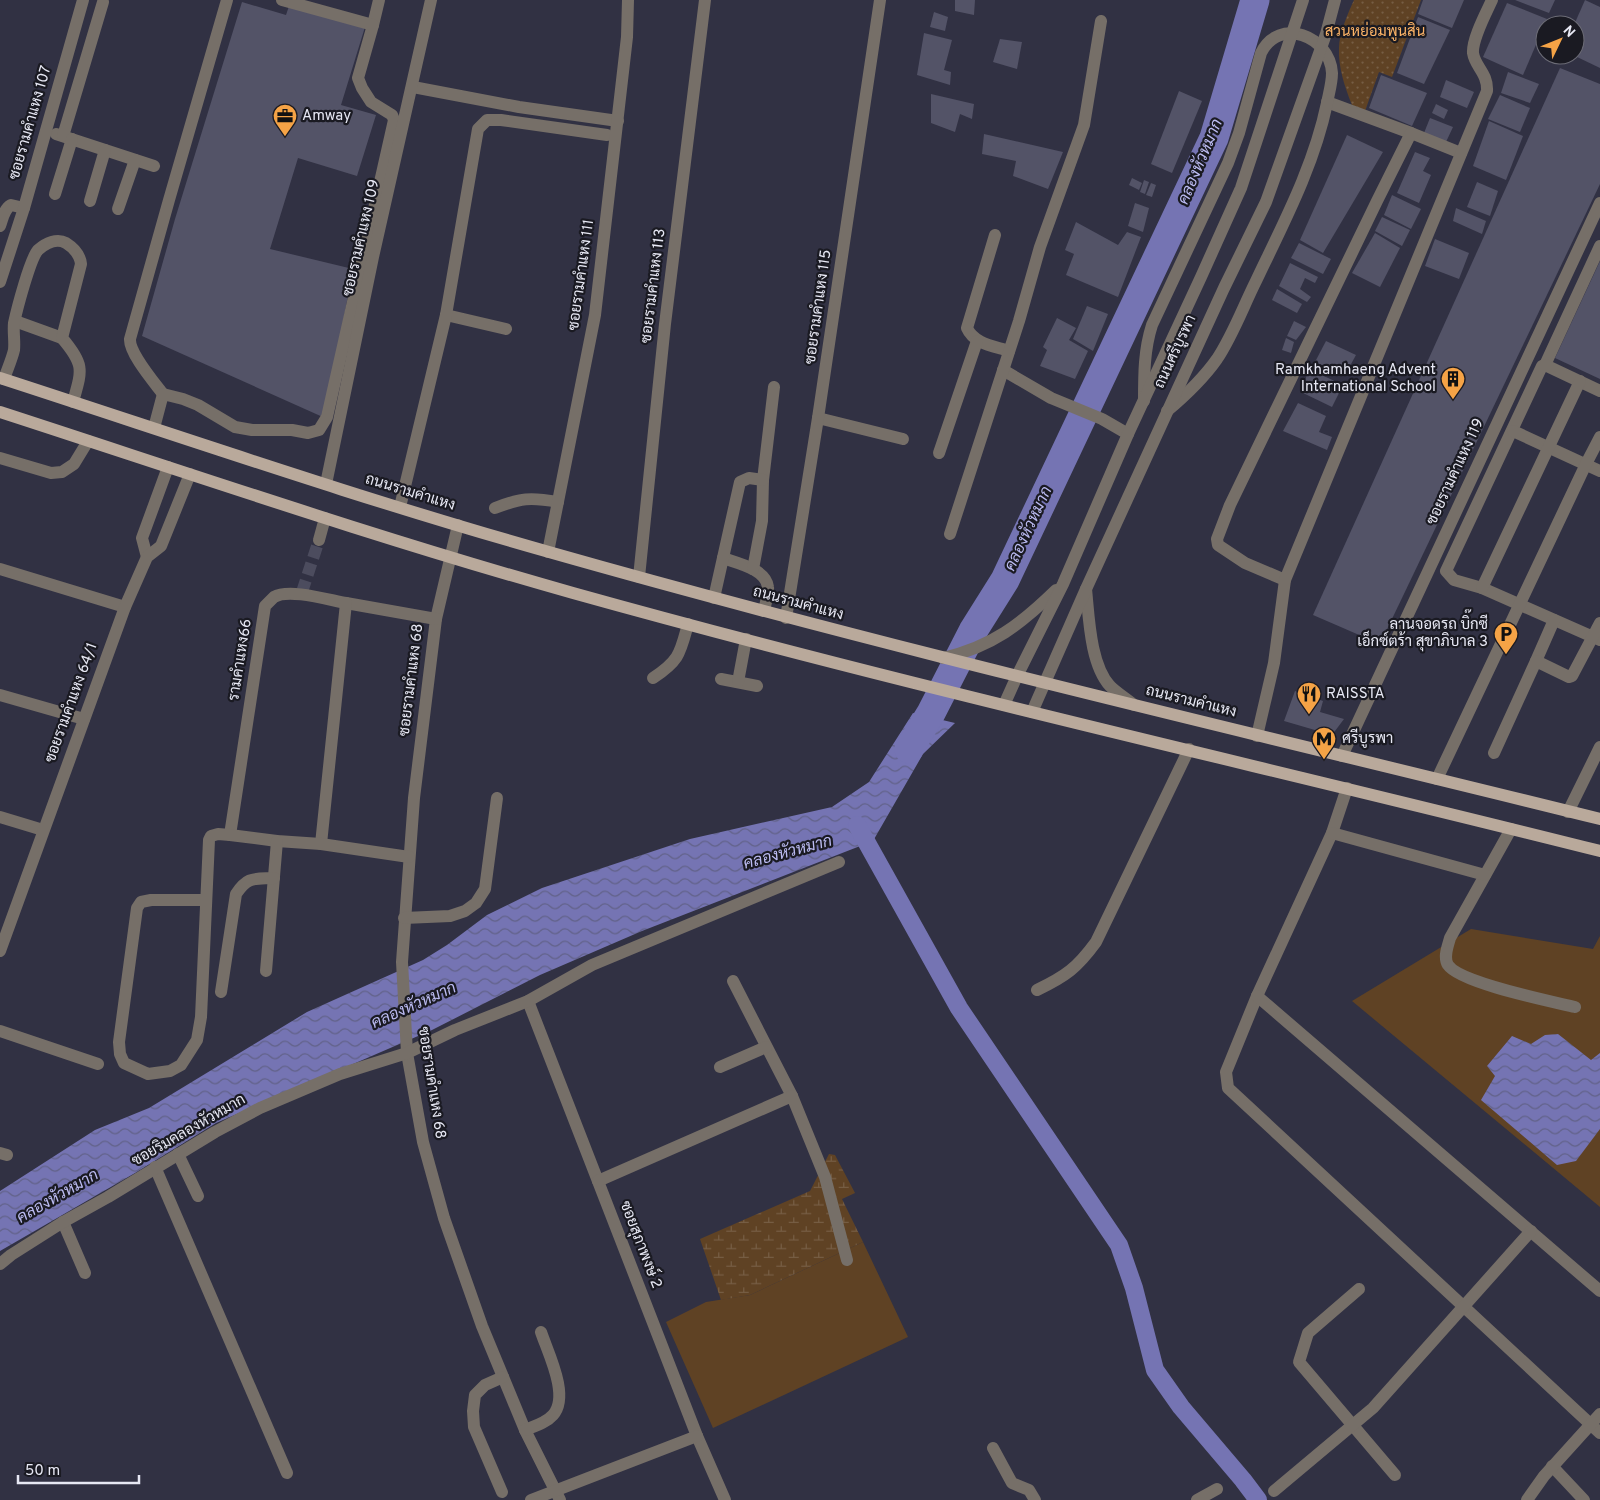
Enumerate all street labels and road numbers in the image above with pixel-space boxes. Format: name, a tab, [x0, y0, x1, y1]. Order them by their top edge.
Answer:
street label: ซอยรามคำแหง 107	[5, 63, 56, 182]
street label: ซอยรามคำแหง 109	[338, 177, 385, 298]
street label: ซอยรามคำแหง 111	[564, 218, 599, 332]
street label: ซอยรามคำแหง 113	[637, 227, 670, 344]
street label: ซอยรามคำแหง 115	[801, 248, 836, 366]
street label: ถนนศรีบูรพา	[1149, 311, 1201, 392]
street label: ซอยรามคำแหง 119	[1422, 415, 1489, 528]
street label: ถนนรามคำแหง	[363, 469, 458, 516]
street label: ถนนรามคำแหง	[751, 582, 846, 625]
street label: รามคำแหง66	[224, 617, 257, 702]
street label: ซอยรามคำแหง 68	[395, 622, 428, 737]
street label: ซอยรามคำแหง 64/1	[41, 640, 103, 766]
street label: ถนนรามคำแหง	[1144, 681, 1239, 722]
street label: ซอยรามคำแหง 68	[413, 1025, 450, 1140]
street label: ซอยริมคลองหัวหมาก	[128, 1090, 249, 1171]
street label: ซอยสุภาพงษ์ 2	[615, 1198, 667, 1291]

